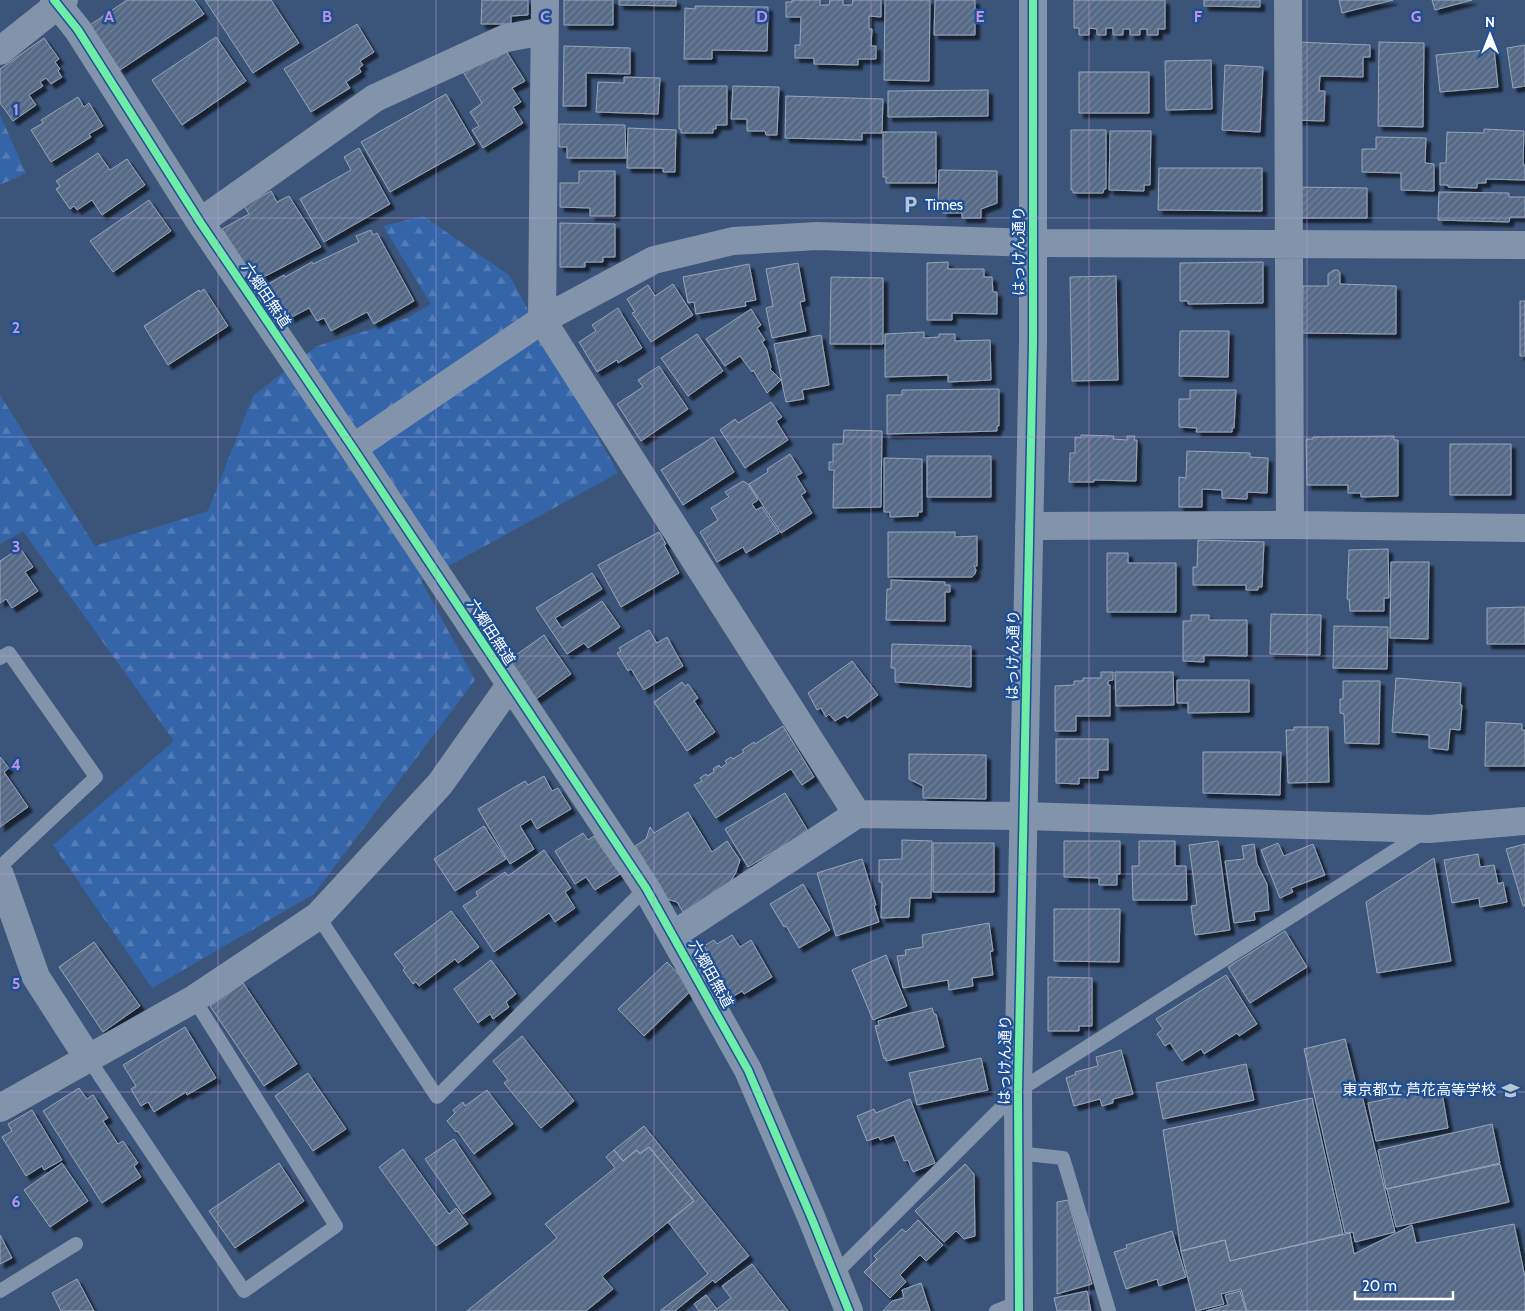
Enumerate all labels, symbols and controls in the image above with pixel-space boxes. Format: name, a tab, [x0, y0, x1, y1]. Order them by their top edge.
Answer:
text: A	[104, 7, 114, 26]
text: B	[322, 7, 332, 26]
text: C	[540, 7, 550, 26]
text: D	[756, 7, 768, 26]
text: E	[975, 7, 985, 26]
text: F	[1194, 7, 1203, 26]
text: G	[1411, 7, 1421, 26]
north arrow	[1465, 10, 1515, 60]
text: N	[1485, 13, 1495, 31]
text: 1	[13, 100, 19, 119]
parking icon: Times	[901, 195, 921, 215]
place label: Times	[925, 196, 963, 214]
street label: はっけん通り	[1010, 206, 1028, 296]
street label: 六郷田無道	[238, 259, 294, 331]
text: 2	[12, 318, 20, 337]
text: 3	[12, 537, 20, 556]
street label: 六郷田無道	[463, 596, 519, 668]
street label: はっけん通り	[1003, 610, 1023, 700]
text: 4	[11, 755, 21, 774]
street label: 六郷田無道	[685, 937, 737, 1011]
text: 5	[12, 974, 20, 993]
street label: はっけん通り	[995, 1015, 1015, 1105]
school or university icon: 東京都立 芦花高等学校	[1500, 1080, 1520, 1100]
place label: 東京都立 芦花高等学校	[1343, 1081, 1496, 1099]
text: 6	[12, 1192, 21, 1211]
scale bar	[1355, 1268, 1452, 1300]
text: 20 m	[1362, 1277, 1397, 1295]

